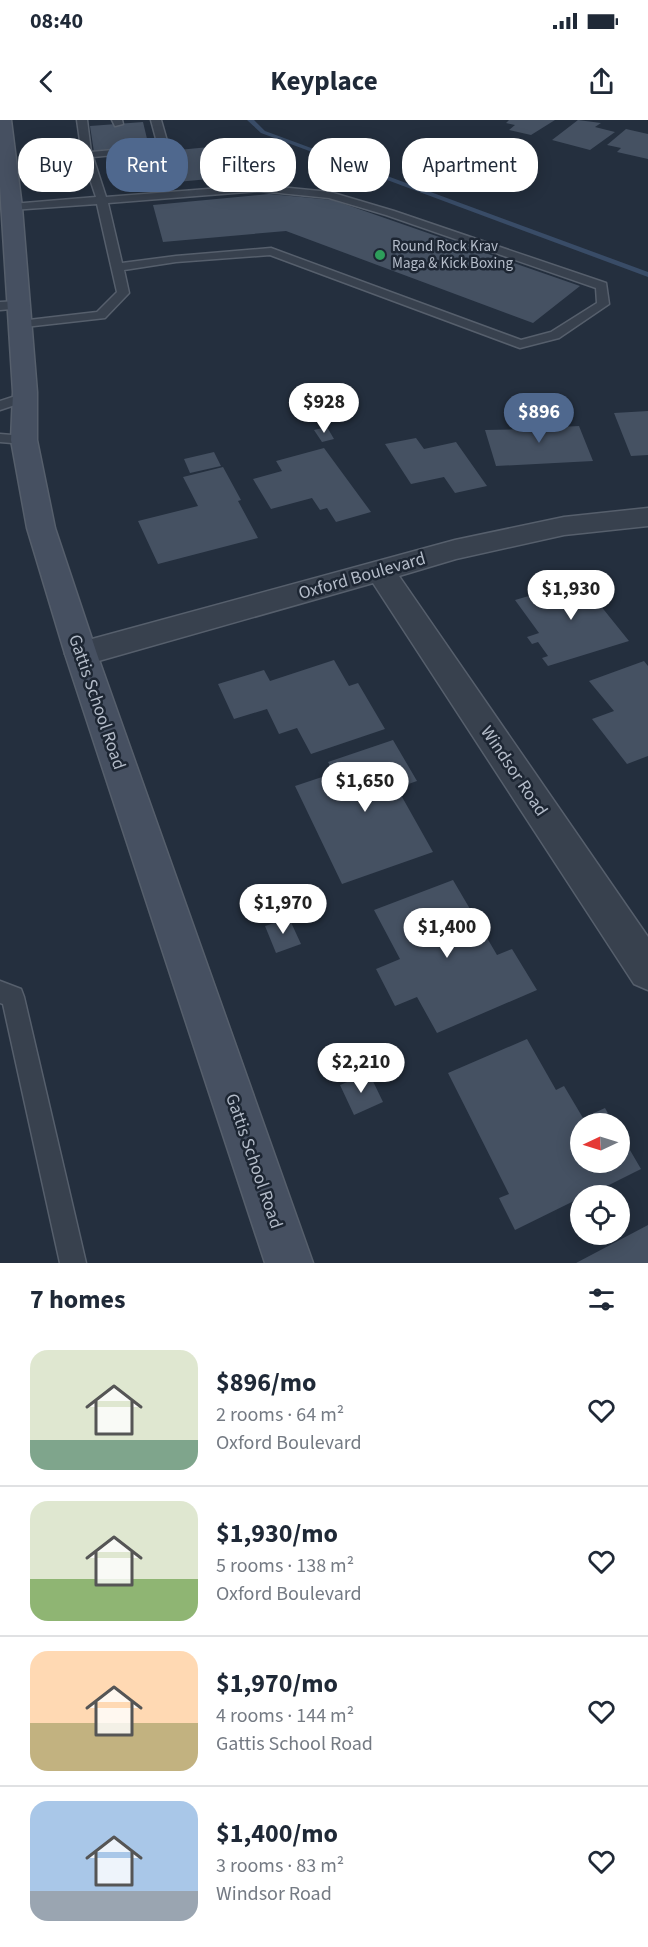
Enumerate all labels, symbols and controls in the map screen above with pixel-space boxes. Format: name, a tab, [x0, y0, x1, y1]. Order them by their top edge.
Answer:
text: 08:40	[30, 5, 83, 37]
text: Keyplace	[270, 62, 378, 101]
icon: back	[30, 65, 63, 98]
icon: share	[585, 65, 618, 98]
chip: Buy	[18, 138, 94, 192]
chip: Rent	[106, 138, 188, 192]
chip: Filters	[200, 138, 296, 192]
chip: New	[308, 138, 390, 192]
chip: Apartment	[402, 138, 538, 192]
place label: Round Rock Krav Maga & Kick Boxing	[392, 236, 513, 274]
marker: Round Rock Krav Maga & Kick Boxing	[373, 248, 387, 262]
pin: $928	[288, 383, 360, 434]
text: $928	[303, 388, 345, 416]
pin: $896	[503, 393, 575, 444]
text: $896	[518, 398, 560, 426]
street label: Oxford Boulevard	[296, 546, 428, 606]
pin: $1,930	[522, 570, 620, 621]
text: $1,930	[542, 575, 600, 603]
street label: Gattis School Road	[62, 631, 132, 773]
street label: Windsor Road	[475, 721, 553, 821]
pin: $1,650	[316, 762, 414, 813]
text: $1,650	[336, 767, 394, 795]
pin: $1,970	[234, 884, 332, 935]
text: $1,970	[254, 889, 312, 917]
pin: $1,400	[398, 908, 496, 959]
text: $1,400	[418, 913, 476, 941]
pin: $2,210	[312, 1043, 410, 1094]
text: $2,210	[332, 1048, 390, 1076]
street label: Gattis School Road	[219, 1090, 289, 1232]
north arrow	[570, 1113, 630, 1173]
map controls	[570, 1113, 630, 1245]
button: locate	[570, 1185, 630, 1245]
text: 7 homes	[30, 1281, 125, 1318]
icon: filters	[585, 1283, 618, 1316]
text: $896/mo	[216, 1364, 316, 1401]
icon: home	[78, 1374, 150, 1446]
icon: heart	[585, 1394, 618, 1427]
text: 2 rooms · 64 m²	[216, 1401, 344, 1429]
text: Oxford Boulevard	[216, 1429, 362, 1457]
text: $1,930/mo	[216, 1515, 338, 1552]
icon: home	[78, 1525, 150, 1597]
icon: heart	[585, 1545, 618, 1578]
text: 5 rooms · 138 m²	[216, 1552, 354, 1580]
text: Oxford Boulevard	[216, 1580, 362, 1608]
text: $1,970/mo	[216, 1665, 338, 1702]
icon: home	[78, 1675, 150, 1747]
icon: heart	[585, 1695, 618, 1728]
text: 4 rooms · 144 m²	[216, 1702, 354, 1730]
text: Gattis School Road	[216, 1730, 373, 1758]
text: $1,400/mo	[216, 1815, 338, 1852]
icon: home	[78, 1825, 150, 1897]
icon: heart	[585, 1845, 618, 1878]
text: 3 rooms · 83 m²	[216, 1852, 344, 1880]
text: Windsor Road	[216, 1880, 332, 1908]

